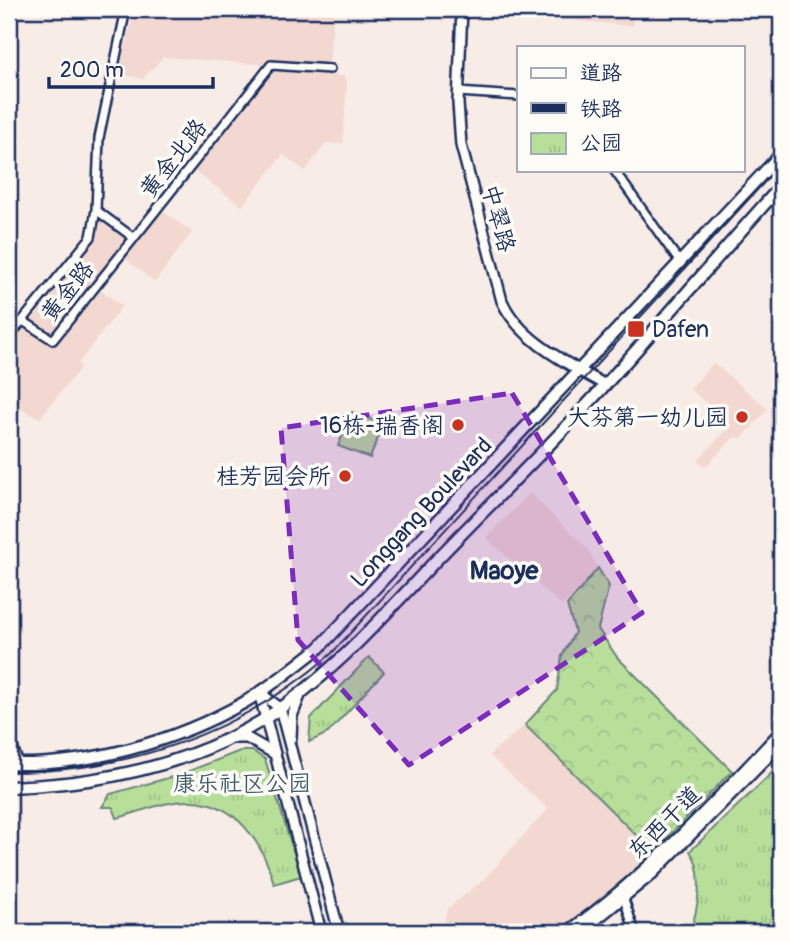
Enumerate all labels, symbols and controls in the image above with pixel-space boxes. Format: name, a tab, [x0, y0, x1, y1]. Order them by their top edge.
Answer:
scale bar	[49, 46, 214, 90]
legend	[517, 46, 744, 172]
text: 200 m	[60, 57, 124, 84]
text: 道路	[580, 60, 622, 87]
text: 铁路	[580, 96, 622, 123]
street label: 黄金北路	[134, 113, 213, 203]
text: 公园	[580, 130, 622, 157]
street label: 中翠路	[476, 181, 521, 255]
street label: 黄金路	[35, 255, 100, 327]
place label: Dafen	[652, 315, 709, 344]
marker: Dafen	[626, 319, 646, 339]
place label: 大芬第一幼儿园	[567, 403, 728, 432]
marker: 大芬第一幼儿园	[734, 409, 750, 425]
place label: 16栋-瑞香阁	[320, 411, 444, 440]
marker: 16栋-瑞香阁	[450, 417, 466, 433]
street label: Longgang Boulevard	[344, 431, 498, 593]
place label: 桂芳园会所	[216, 462, 331, 491]
marker: 桂芳园会所	[337, 468, 353, 484]
district label: Maoye	[470, 555, 539, 587]
park label: 康乐社区公园	[173, 769, 311, 798]
street label: 东西干道	[622, 780, 707, 865]

